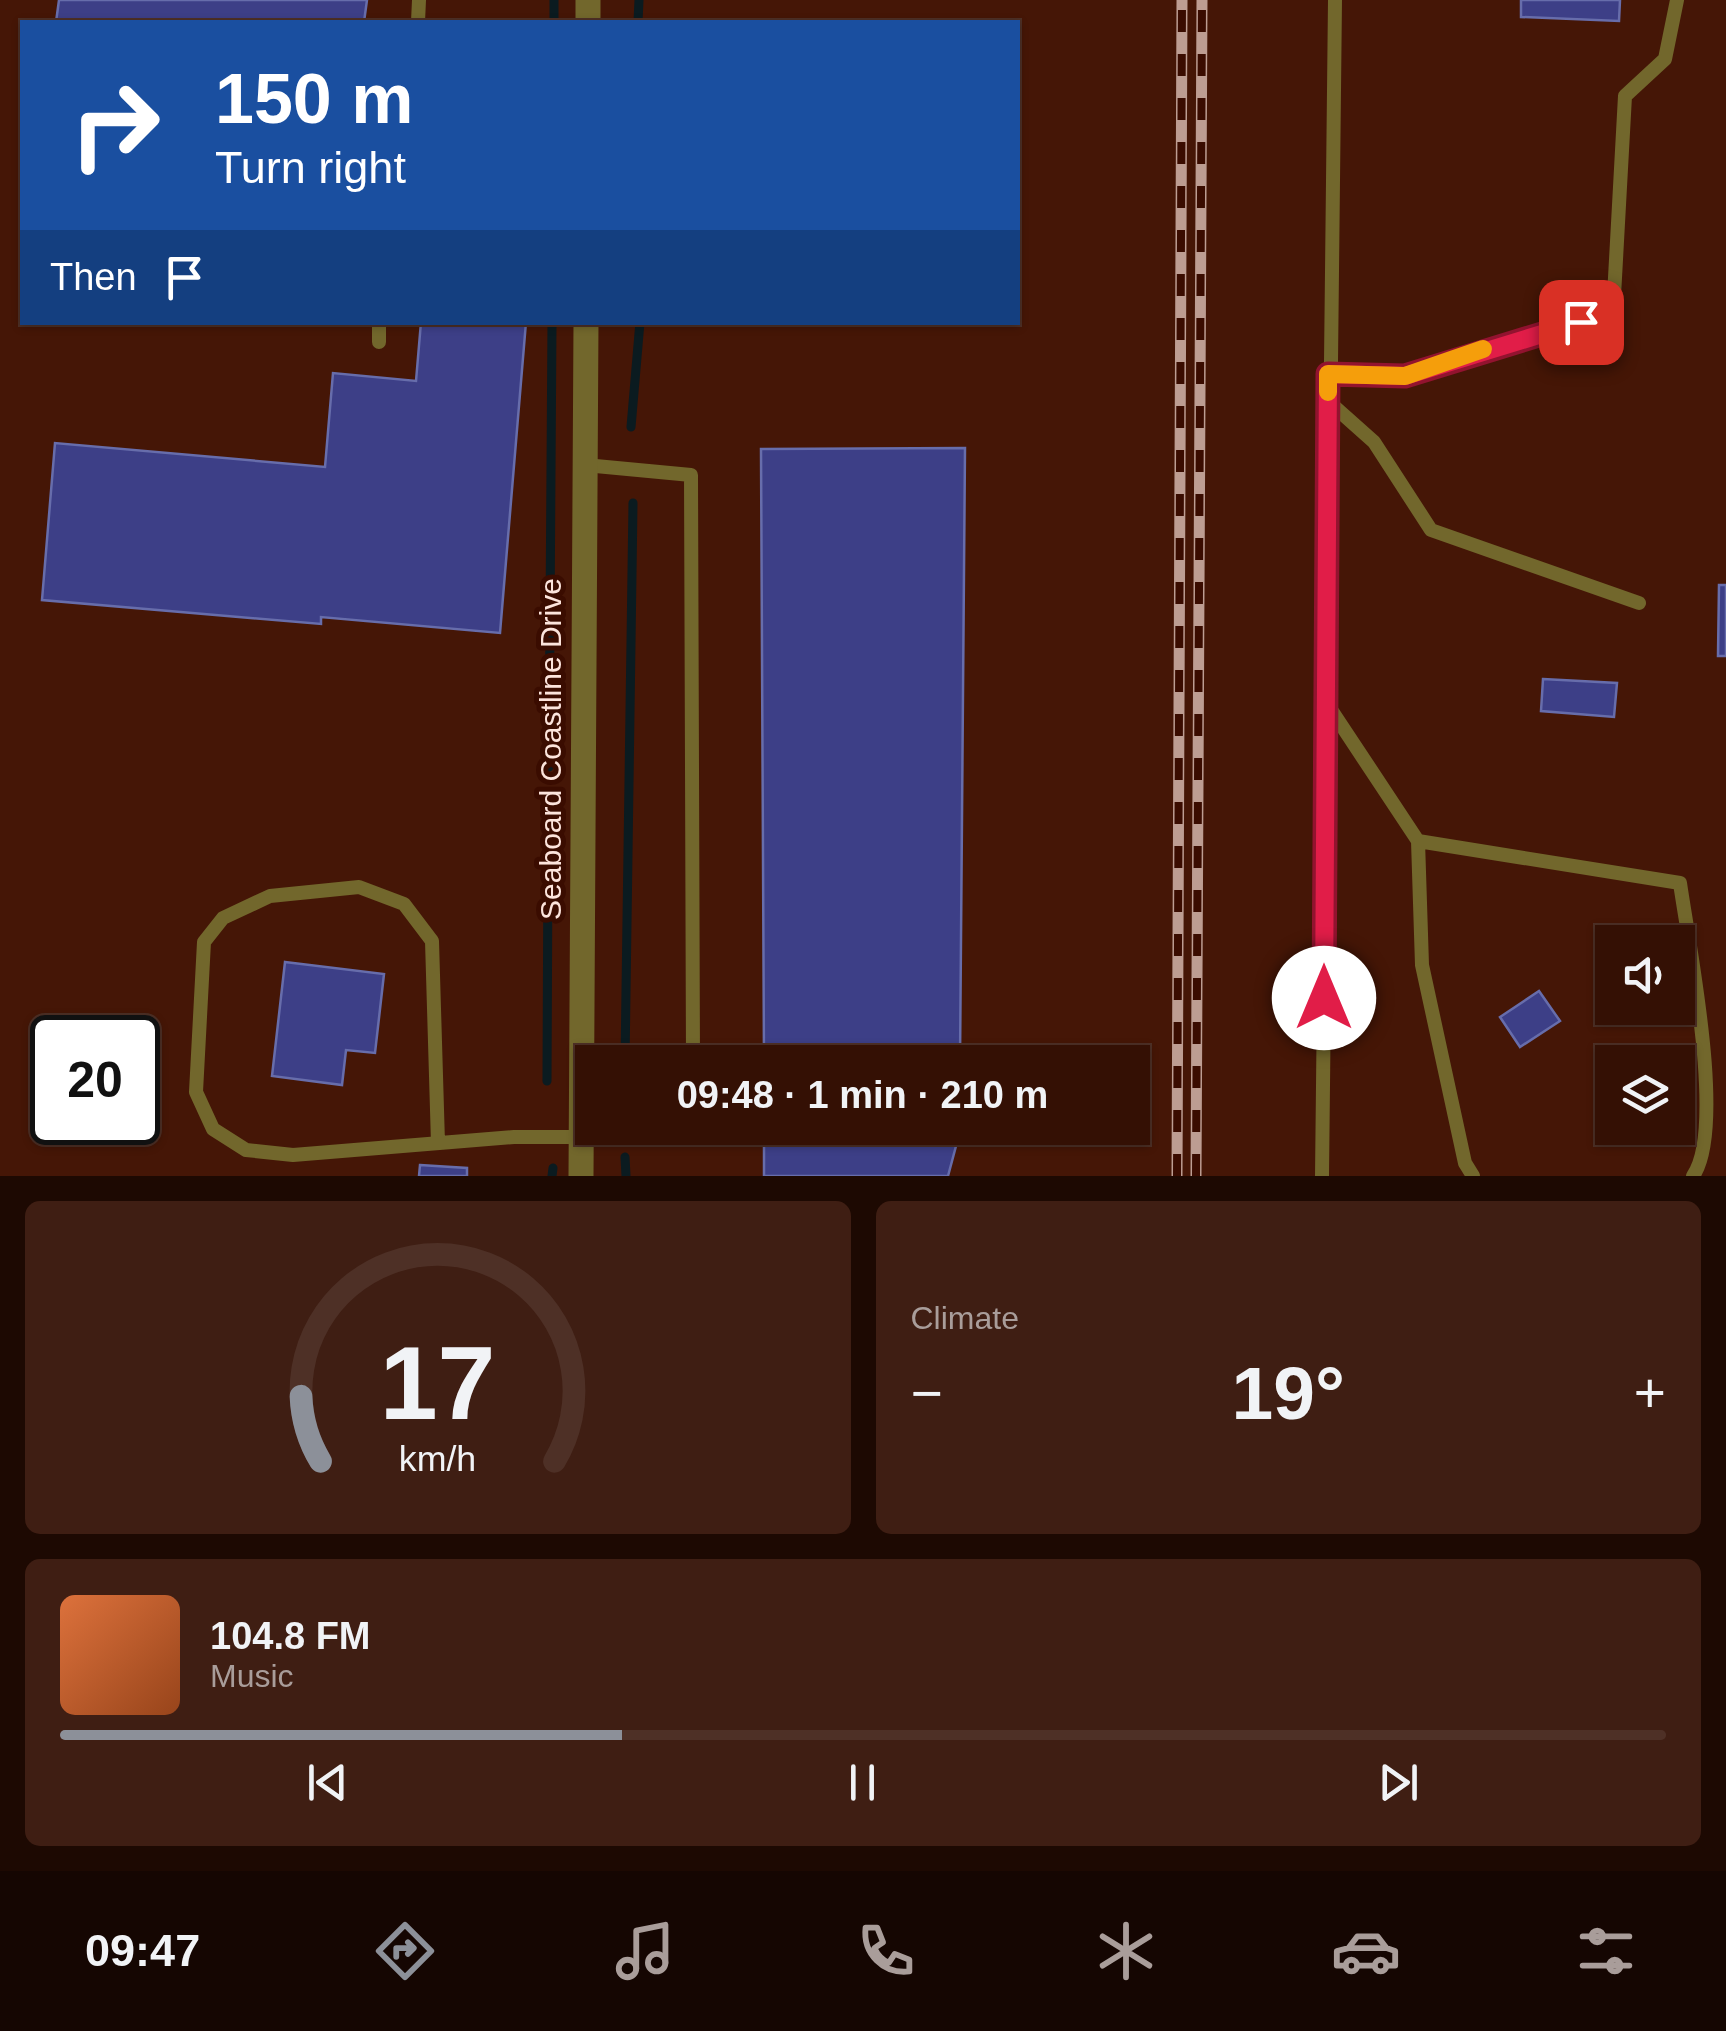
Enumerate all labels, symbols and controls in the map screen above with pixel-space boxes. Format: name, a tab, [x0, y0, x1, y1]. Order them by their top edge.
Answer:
icon: right	[50, 60, 180, 190]
text: 150 m	[215, 60, 413, 138]
text: Turn right	[215, 142, 406, 193]
icon: arrive	[157, 250, 212, 305]
text: Then	[50, 256, 137, 298]
pin	[1539, 280, 1624, 365]
icon: arrive	[1554, 295, 1609, 350]
street label: Seaboard Coastline Drive	[534, 578, 567, 920]
map controls	[1595, 925, 1695, 1145]
button: sound	[1595, 925, 1695, 1025]
position arrow	[1272, 946, 1376, 1050]
speed limit sign: 20	[30, 1015, 160, 1145]
button: layers	[1595, 1045, 1695, 1145]
text: 09:48 · 1 min · 210 m	[677, 1074, 1048, 1116]
text: Climate	[911, 1300, 1019, 1336]
text: 17	[380, 1325, 496, 1441]
text: 19°	[1232, 1351, 1345, 1435]
text: −	[911, 1362, 943, 1424]
text: +	[1634, 1362, 1666, 1424]
text: km/h	[399, 1439, 476, 1479]
text: 104.8 FM	[210, 1615, 371, 1657]
text: Music	[210, 1658, 294, 1694]
icon: previous	[300, 1755, 355, 1810]
icon: pause	[835, 1755, 890, 1810]
icon: next	[1371, 1755, 1426, 1810]
icon: directions	[370, 1916, 440, 1986]
icon: music	[610, 1916, 680, 1986]
icon: phone	[851, 1916, 921, 1986]
icon: climate	[1091, 1916, 1161, 1986]
icon: car	[1331, 1916, 1401, 1986]
icon: filters	[1571, 1916, 1641, 1986]
text: 09:47	[85, 1925, 200, 1976]

